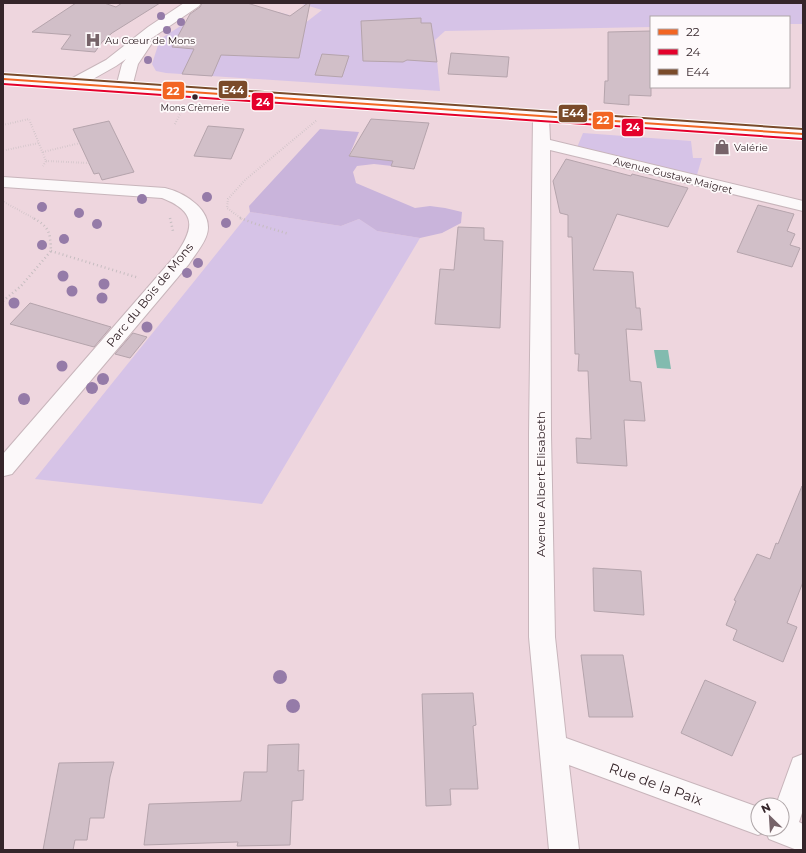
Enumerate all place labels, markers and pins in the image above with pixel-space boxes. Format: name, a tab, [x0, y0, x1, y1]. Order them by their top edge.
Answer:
hospital icon: Au Cœur de Mons	[84, 31, 102, 49]
place label: Au Cœur de Mons	[105, 34, 195, 47]
marker: Mons Crèmerie	[190, 92, 200, 102]
place label: Mons Crèmerie	[161, 102, 230, 113]
shop icon: Valérie	[713, 138, 731, 156]
place label: Valérie	[734, 141, 768, 154]

